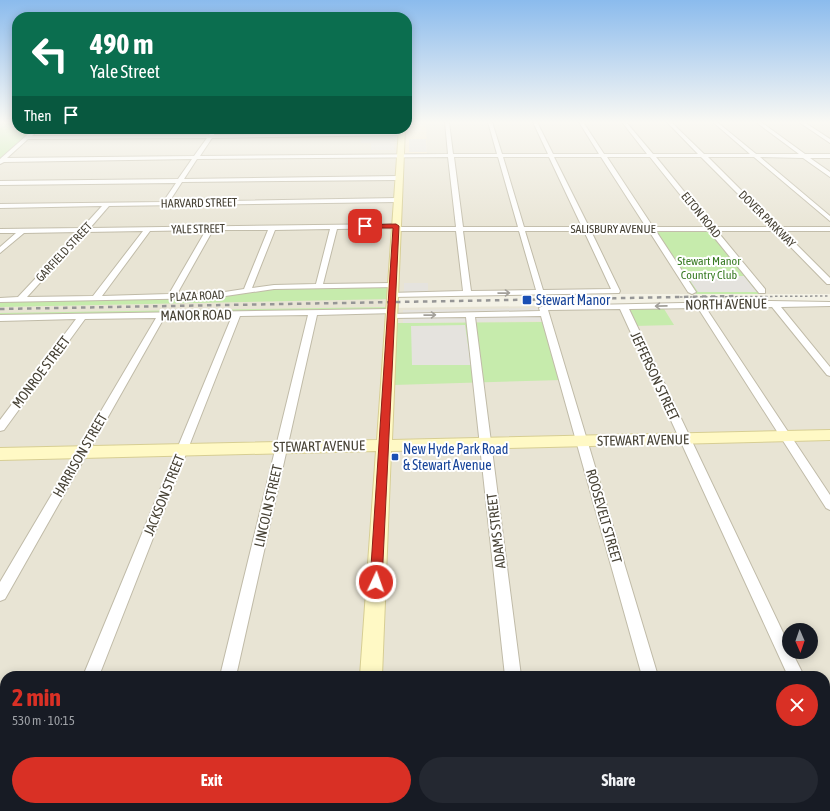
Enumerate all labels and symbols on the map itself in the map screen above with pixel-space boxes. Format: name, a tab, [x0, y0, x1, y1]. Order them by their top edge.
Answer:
street label: DOVER PARKWAY	[736, 188, 799, 251]
street label: ELTON ROAD	[678, 189, 724, 241]
street label: HARVARD STREET	[161, 195, 238, 211]
pin	[348, 209, 382, 243]
street label: GARFIELD STREET	[33, 219, 96, 285]
street label: YALE STREET	[171, 222, 226, 236]
street label: SALISBURY AVENUE	[570, 222, 656, 236]
park label: Stewart Manor Country Club	[677, 254, 741, 282]
street label: PLAZA ROAD	[169, 288, 225, 304]
one-way arrow	[497, 289, 510, 297]
place label: Stewart Manor	[536, 292, 611, 308]
marker: Stewart Manor	[521, 294, 533, 306]
street label: NORTH AVENUE	[685, 295, 767, 313]
one-way arrow	[655, 302, 668, 309]
street label: MANOR ROAD	[160, 306, 232, 324]
one-way arrow	[423, 311, 436, 319]
street label: JEFFERSON STREET	[627, 329, 683, 423]
street label: MONROE STREET	[9, 333, 73, 411]
street label: HARRISON STREET	[50, 410, 110, 500]
street label: STEWART AVENUE	[597, 431, 689, 449]
street label: STEWART AVENUE	[273, 437, 365, 455]
place label: New Hyde Park Road & Stewart Avenue	[403, 441, 508, 473]
street label: JACKSON STREET	[141, 452, 187, 538]
marker: New Hyde Park Road & Stewart Avenue	[390, 452, 400, 462]
street label: LINCOLN STREET	[251, 463, 285, 549]
street label: ROOSEVELT STREET	[583, 467, 625, 565]
street label: ADAMS STREET	[483, 492, 509, 570]
position arrow	[355, 561, 397, 603]
north arrow	[782, 623, 818, 659]

